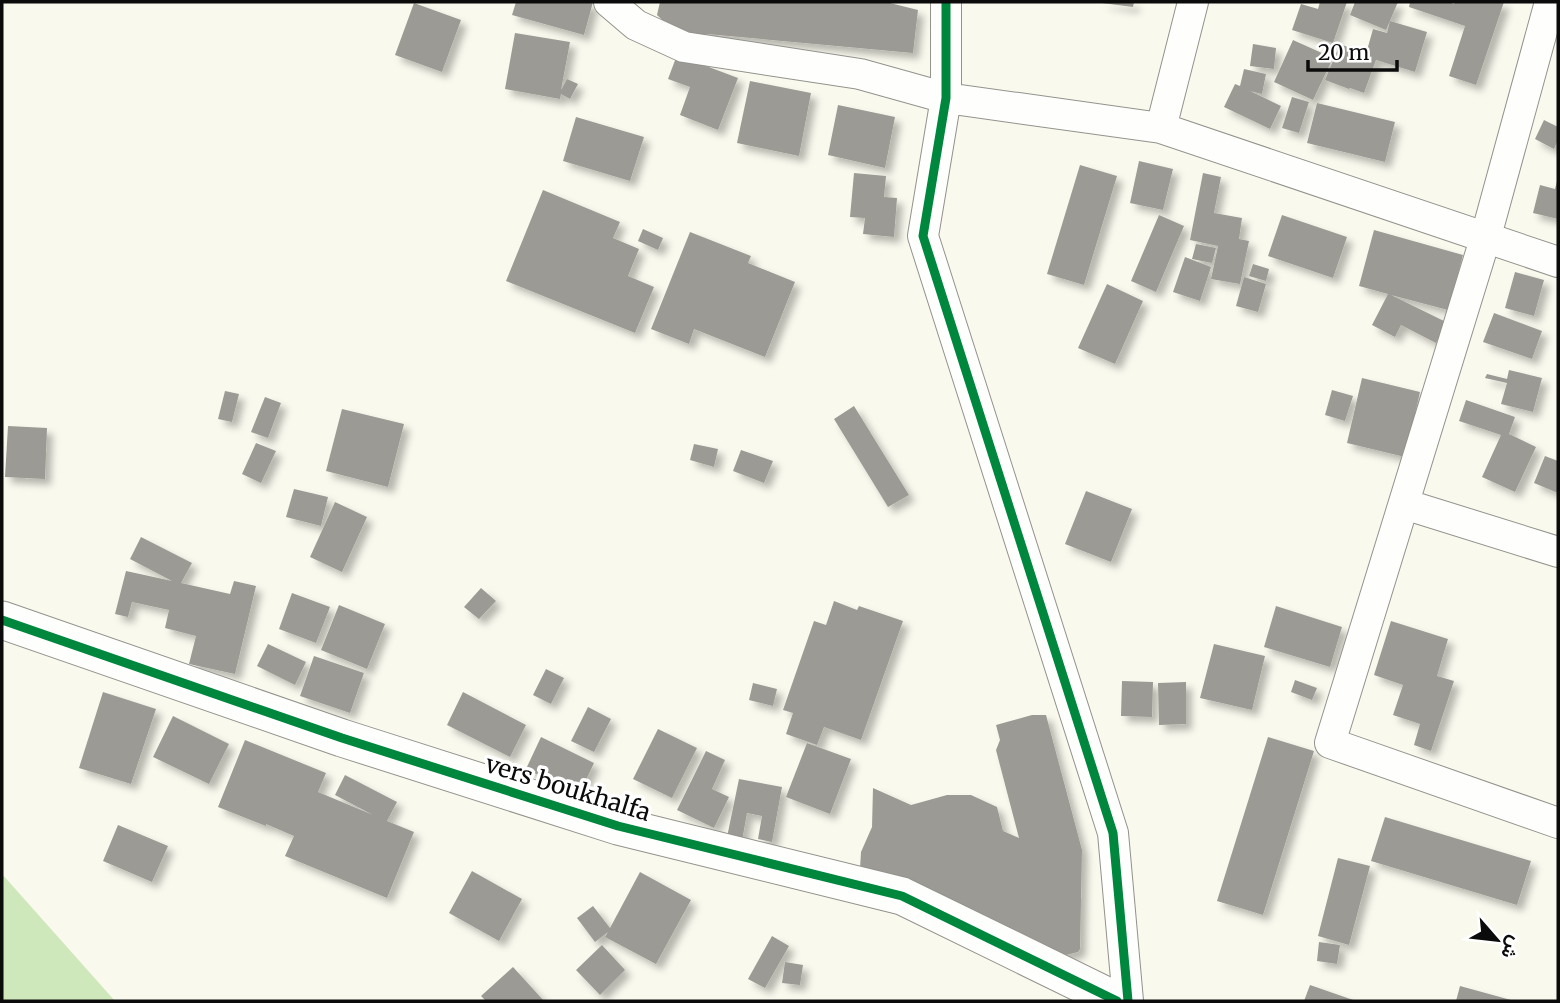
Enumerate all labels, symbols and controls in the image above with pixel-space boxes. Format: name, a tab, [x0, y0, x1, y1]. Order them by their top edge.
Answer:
scale bar	[1308, 28, 1397, 72]
text: 20 m	[1318, 39, 1370, 66]
street label: vers boukhalfa	[481, 748, 654, 828]
north arrow	[1462, 905, 1532, 975]
text: ش	[1496, 932, 1528, 964]

